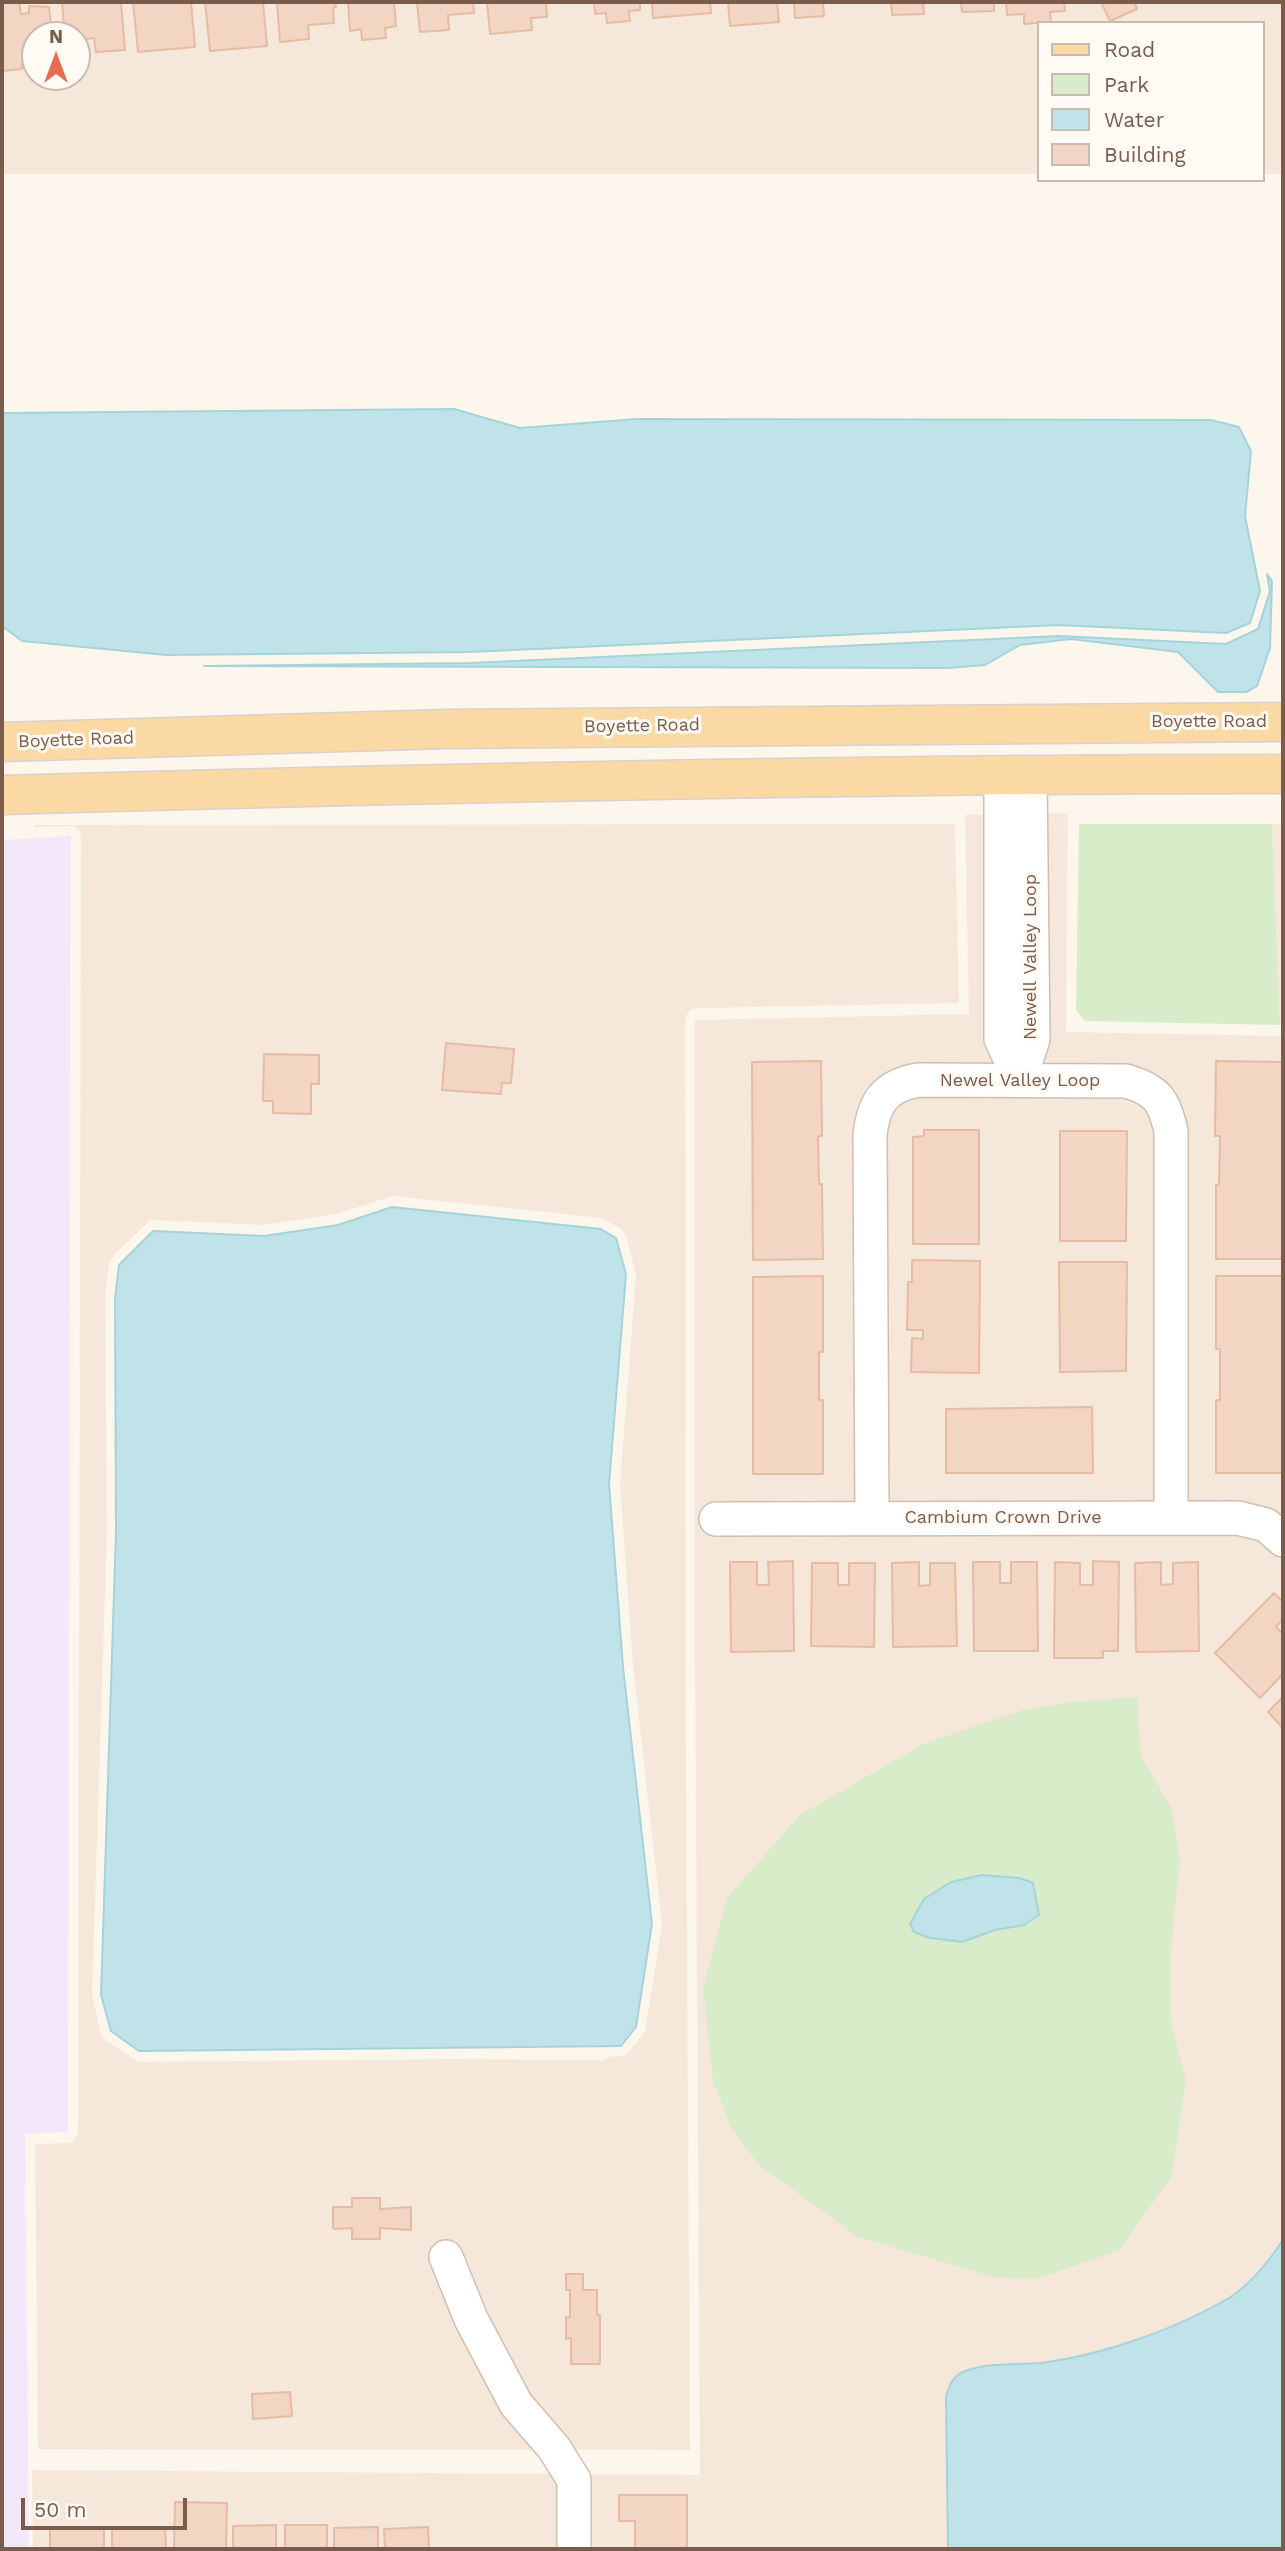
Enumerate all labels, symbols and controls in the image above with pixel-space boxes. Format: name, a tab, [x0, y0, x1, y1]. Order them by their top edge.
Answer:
north arrow	[21, 21, 91, 91]
legend	[1036, 21, 1264, 182]
text: N	[49, 25, 63, 48]
text: Road	[1104, 37, 1155, 62]
text: Park	[1104, 72, 1149, 97]
text: Water	[1104, 107, 1164, 132]
text: Building	[1104, 142, 1186, 167]
street label: Boyette Road	[1151, 711, 1267, 733]
street label: Boyette Road	[584, 714, 700, 738]
street label: Boyette Road	[18, 727, 134, 753]
street label: Newell Valley Loop	[1020, 874, 1042, 1040]
street label: Newel Valley Loop	[940, 1070, 1100, 1092]
street label: Cambium Crown Drive	[904, 1507, 1102, 1529]
scale bar	[24, 2484, 191, 2528]
text: 50 m	[34, 2497, 86, 2522]

